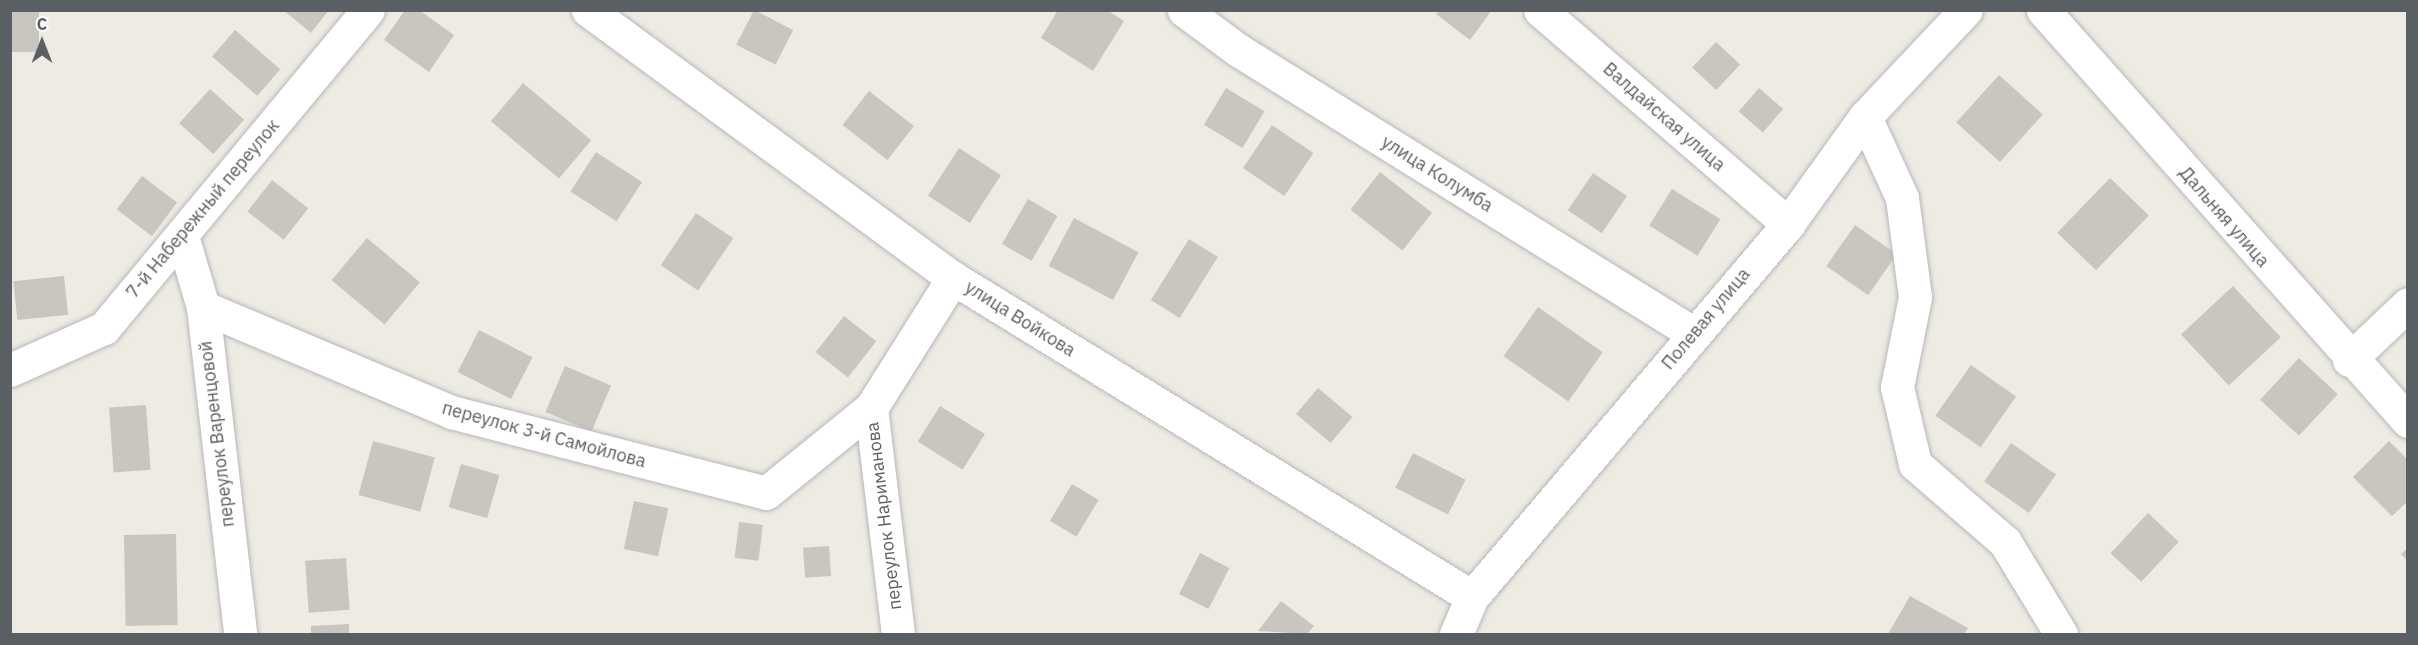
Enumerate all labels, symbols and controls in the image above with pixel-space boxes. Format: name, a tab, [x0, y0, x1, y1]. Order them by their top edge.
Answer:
north arrow	[12, 12, 72, 72]
text: С	[37, 14, 47, 34]
street label: Валдайская улица	[1599, 58, 1729, 176]
street label: 7-й Набережный переулок	[122, 115, 284, 303]
street label: улица Колумба	[1377, 131, 1497, 217]
street label: Дальняя улица	[2174, 162, 2274, 272]
street label: Полевая улица	[1657, 264, 1755, 374]
street label: улица Войкова	[961, 277, 1079, 361]
street label: переулок Варенцовой	[195, 340, 239, 528]
street label: переулок 3-й Самойлова	[440, 397, 648, 473]
street label: переулок Нариманова	[862, 421, 906, 611]

